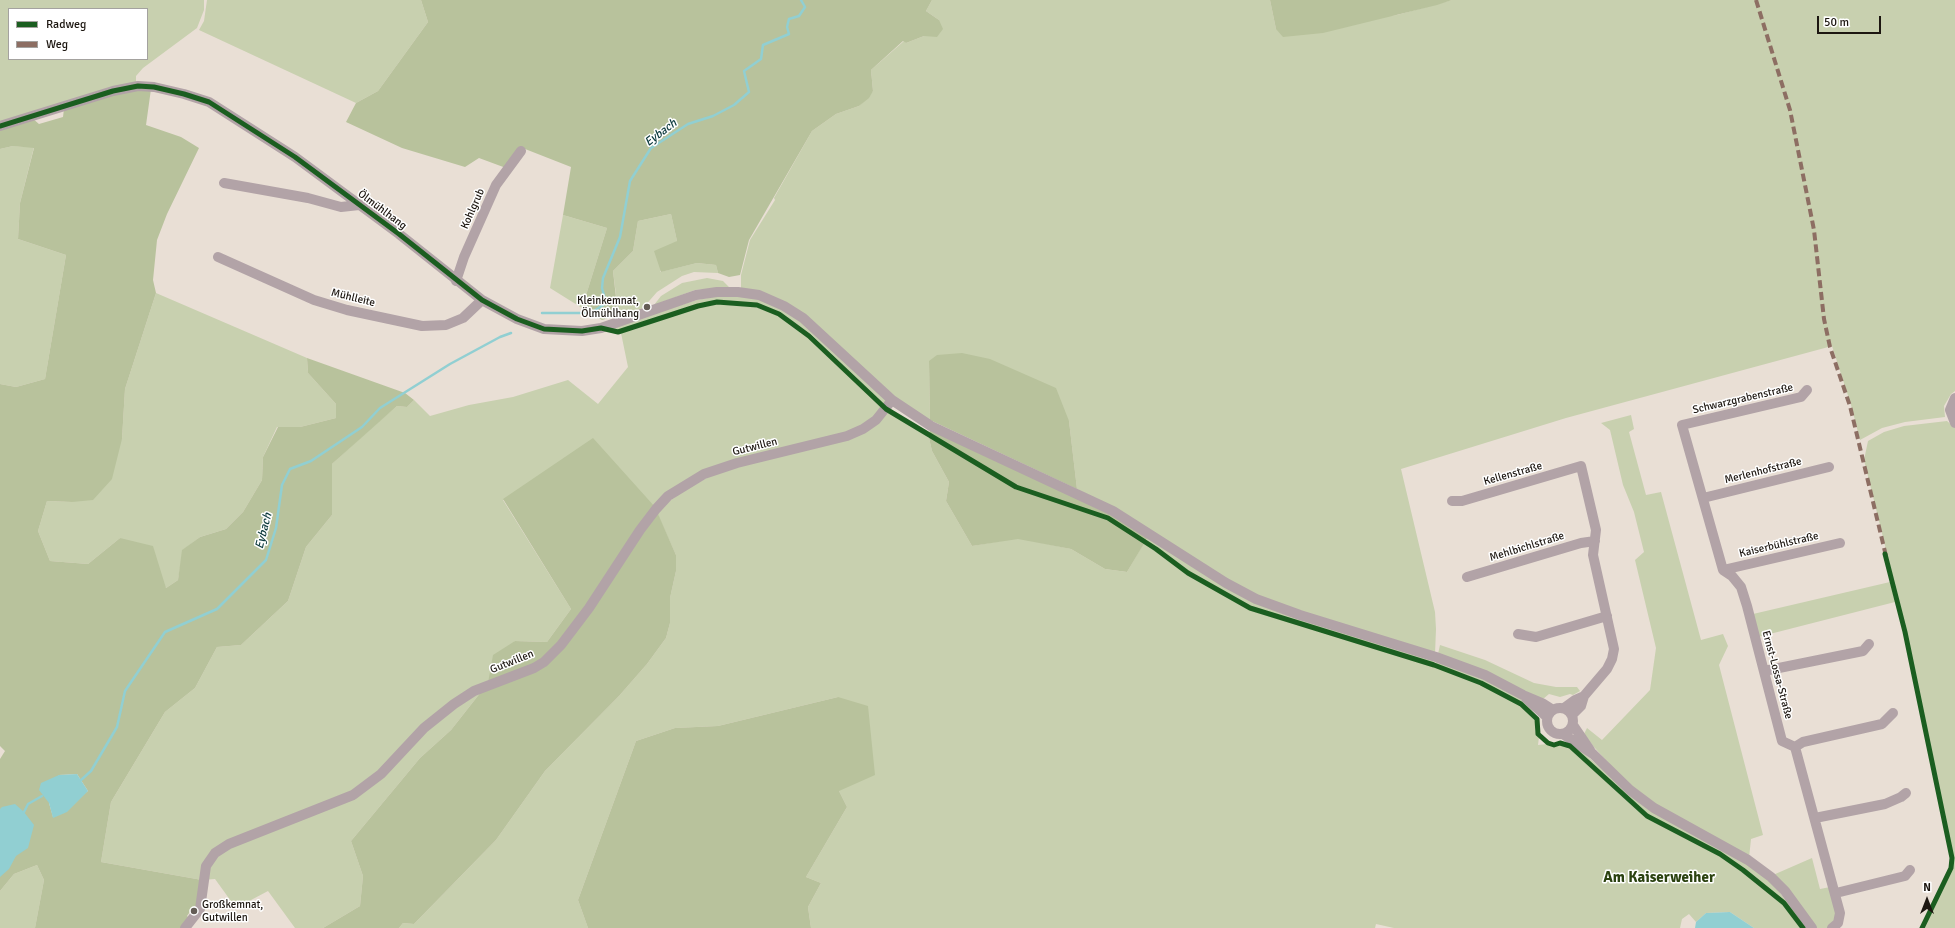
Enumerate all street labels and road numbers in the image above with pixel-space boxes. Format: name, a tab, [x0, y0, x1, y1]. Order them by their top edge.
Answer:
street label: Ölmühlhang	[355, 187, 409, 233]
street label: Kohlgrub	[458, 187, 488, 231]
street label: Mühlleite	[330, 286, 376, 310]
street label: Schwarzgrabenstraße	[1691, 381, 1795, 417]
street label: Gutwillen	[731, 435, 779, 459]
street label: Merlenhofstraße	[1723, 455, 1803, 487]
street label: Kellenstraße	[1482, 459, 1544, 489]
street label: Mehlbichlstraße	[1488, 529, 1566, 565]
street label: Kaiserbühlstraße	[1738, 529, 1820, 561]
street label: Ernst-Lossa-Straße	[1759, 629, 1795, 721]
street label: Gutwillen	[488, 647, 536, 677]

